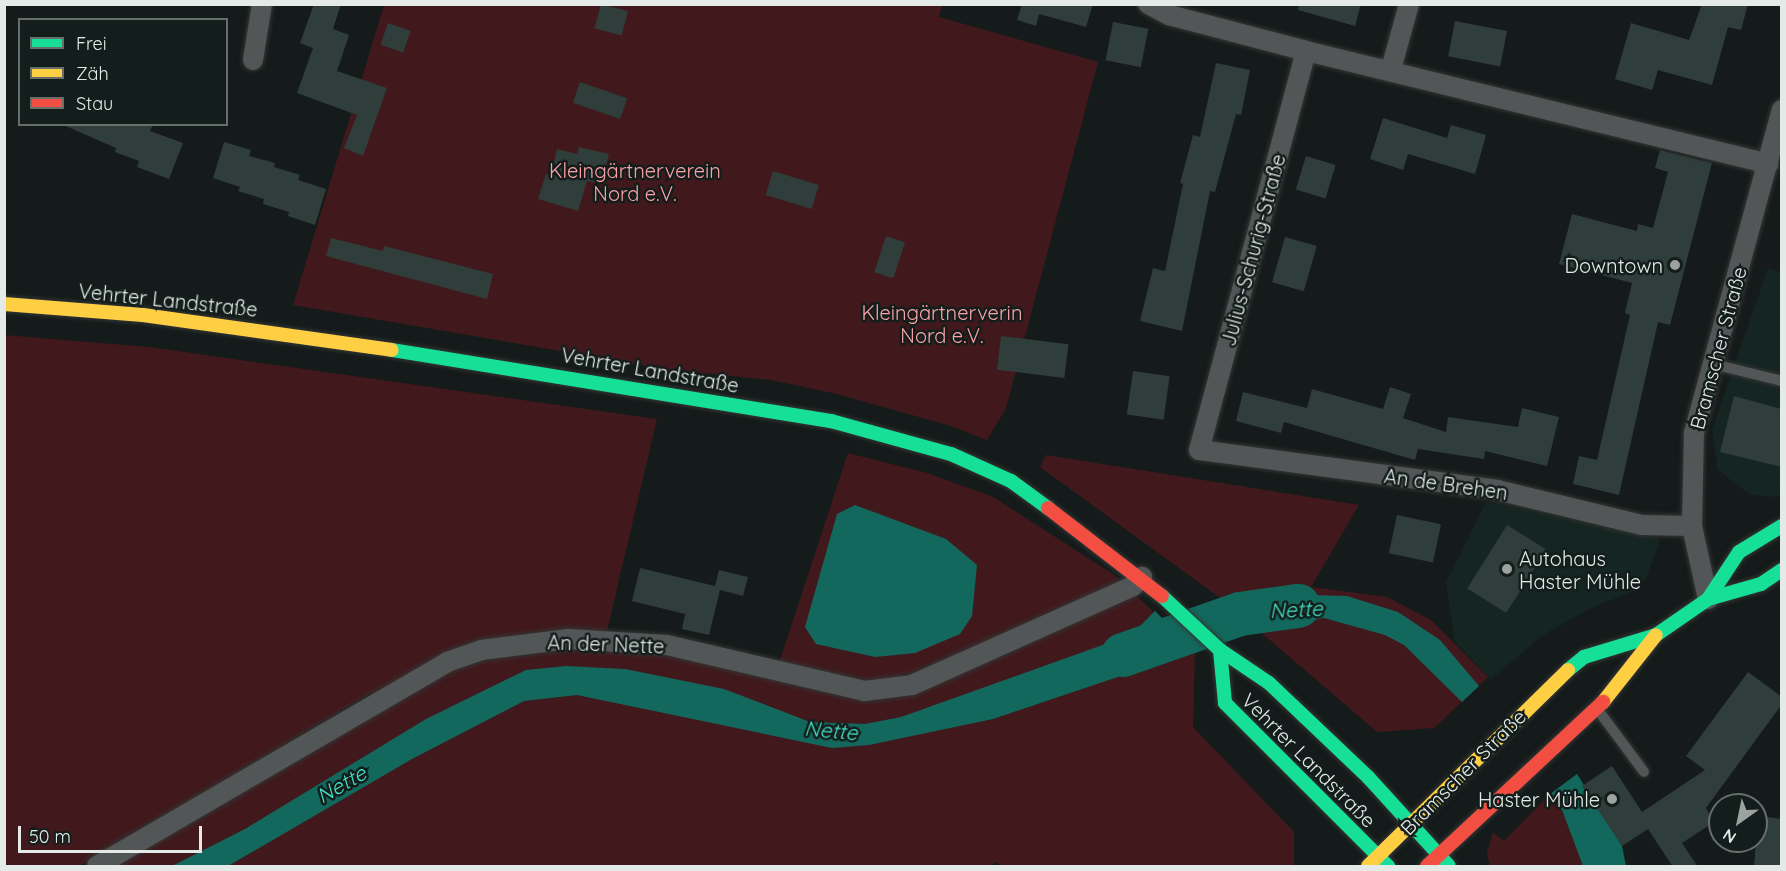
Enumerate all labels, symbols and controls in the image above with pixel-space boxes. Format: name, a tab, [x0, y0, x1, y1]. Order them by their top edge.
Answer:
legend	[18, 18, 228, 126]
text: Frei	[76, 32, 107, 55]
text: Zäh	[76, 62, 109, 85]
text: Stau	[76, 92, 113, 115]
street label: Julius-Schurig-Straße	[1216, 151, 1290, 349]
park label: Kleingärtnerverein Nord e.V.	[549, 159, 721, 206]
place label: Downtown	[1564, 253, 1663, 277]
marker: Downtown	[1668, 258, 1682, 272]
street label: Bramscher Straße	[1685, 264, 1751, 432]
street label: Vehrter Landstraße	[77, 279, 259, 321]
park label: Kleingärtnerverin Nord e.V.	[862, 300, 1022, 347]
street label: Vehrter Landstraße	[559, 343, 741, 397]
street label: An de Brehen	[1383, 463, 1509, 505]
place label: Autohaus Haster Mühle	[1519, 546, 1641, 593]
marker: Autohaus Haster Mühle	[1500, 562, 1514, 576]
water label: Nette	[1269, 595, 1323, 623]
street label: An der Nette	[547, 630, 665, 658]
street label: Vehrter Landstraße	[1237, 688, 1381, 832]
street label: Bramscher Straße	[1395, 704, 1531, 840]
water label: Nette	[803, 715, 859, 745]
water label: Nette	[312, 760, 370, 808]
place label: Haster Mühle	[1478, 787, 1600, 811]
marker: Haster Mühle	[1605, 792, 1619, 806]
north arrow	[1708, 793, 1768, 853]
scale bar	[21, 814, 206, 852]
text: 50 m	[29, 825, 71, 848]
text: N	[1719, 825, 1740, 848]

